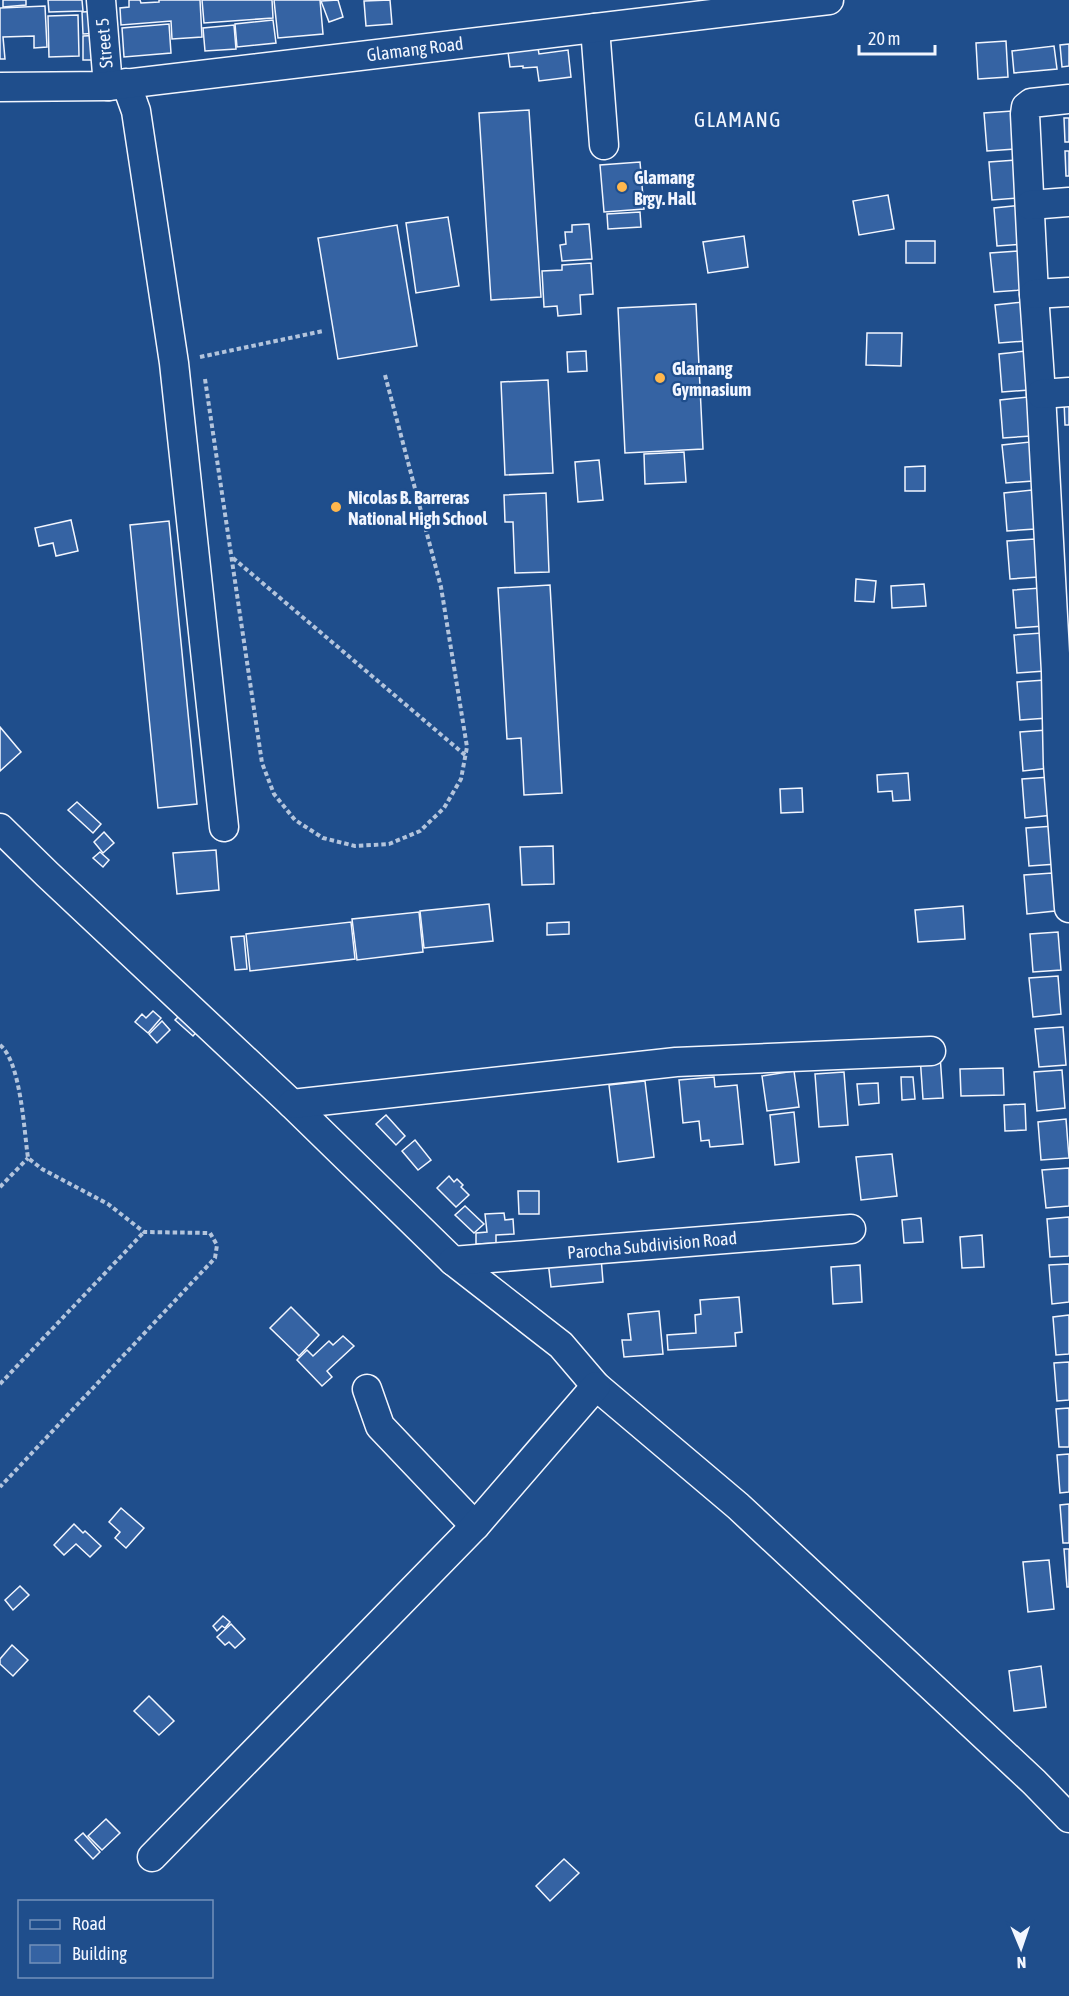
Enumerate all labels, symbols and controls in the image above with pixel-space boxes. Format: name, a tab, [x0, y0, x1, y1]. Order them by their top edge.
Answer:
street label: Street 5	[91, 17, 117, 69]
scale bar	[859, 18, 936, 56]
text: 20 m	[868, 28, 900, 49]
street label: Glamang Road	[365, 33, 465, 65]
district label: GLAMANG	[694, 107, 782, 131]
place label: Glamang Brgy. Hall	[634, 167, 696, 209]
marker: Glamang Brgy. Hall	[615, 180, 629, 194]
place label: Glamang Gymnasium	[672, 358, 751, 400]
marker: Glamang Gymnasium	[653, 371, 667, 385]
place label: Nicolas B. Barreras National High School	[348, 487, 488, 529]
marker: Nicolas B. Barreras National High School	[329, 500, 343, 514]
street label: Parocha Subdivision Road	[566, 1227, 738, 1263]
legend	[18, 1900, 213, 1978]
text: Road	[72, 1913, 106, 1934]
north arrow	[991, 1918, 1051, 1978]
text: Building	[72, 1943, 127, 1964]
text: N	[1016, 1954, 1027, 1972]

